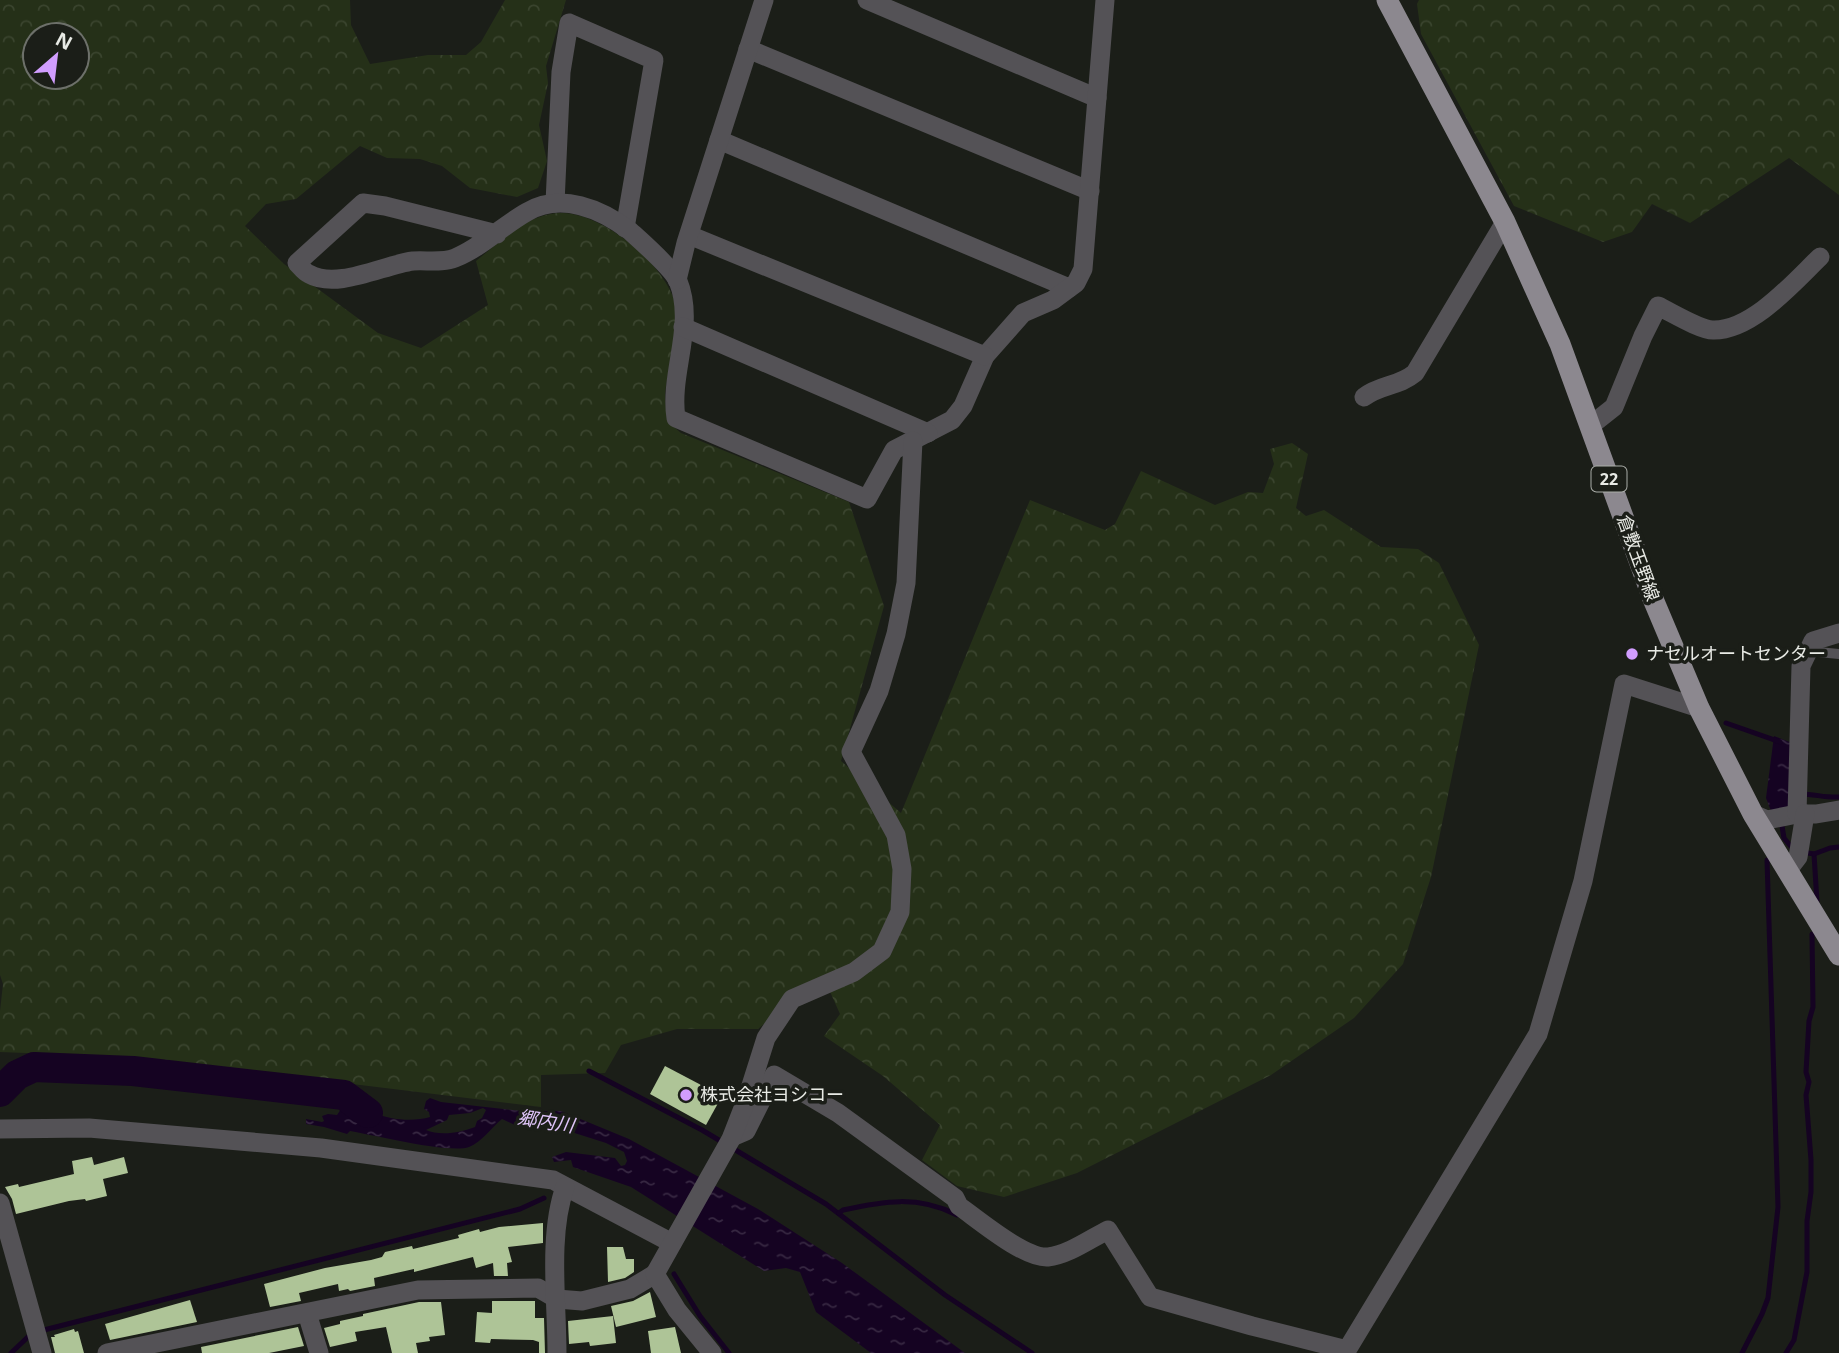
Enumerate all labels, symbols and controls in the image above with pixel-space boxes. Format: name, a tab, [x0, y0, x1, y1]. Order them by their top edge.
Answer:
north arrow	[21, 21, 91, 91]
text: N	[51, 26, 77, 56]
road number: 22	[1592, 466, 1626, 492]
street label: 倉敷玉野線	[1612, 511, 1666, 604]
place label: ナセルオートセンター	[1646, 641, 1826, 665]
marker: ナセルオートセンター	[1624, 646, 1640, 662]
place label: 株式会社ヨシコー	[700, 1082, 844, 1106]
marker: 株式会社ヨシコー	[678, 1087, 694, 1103]
water label: 郷内川	[516, 1104, 578, 1139]

